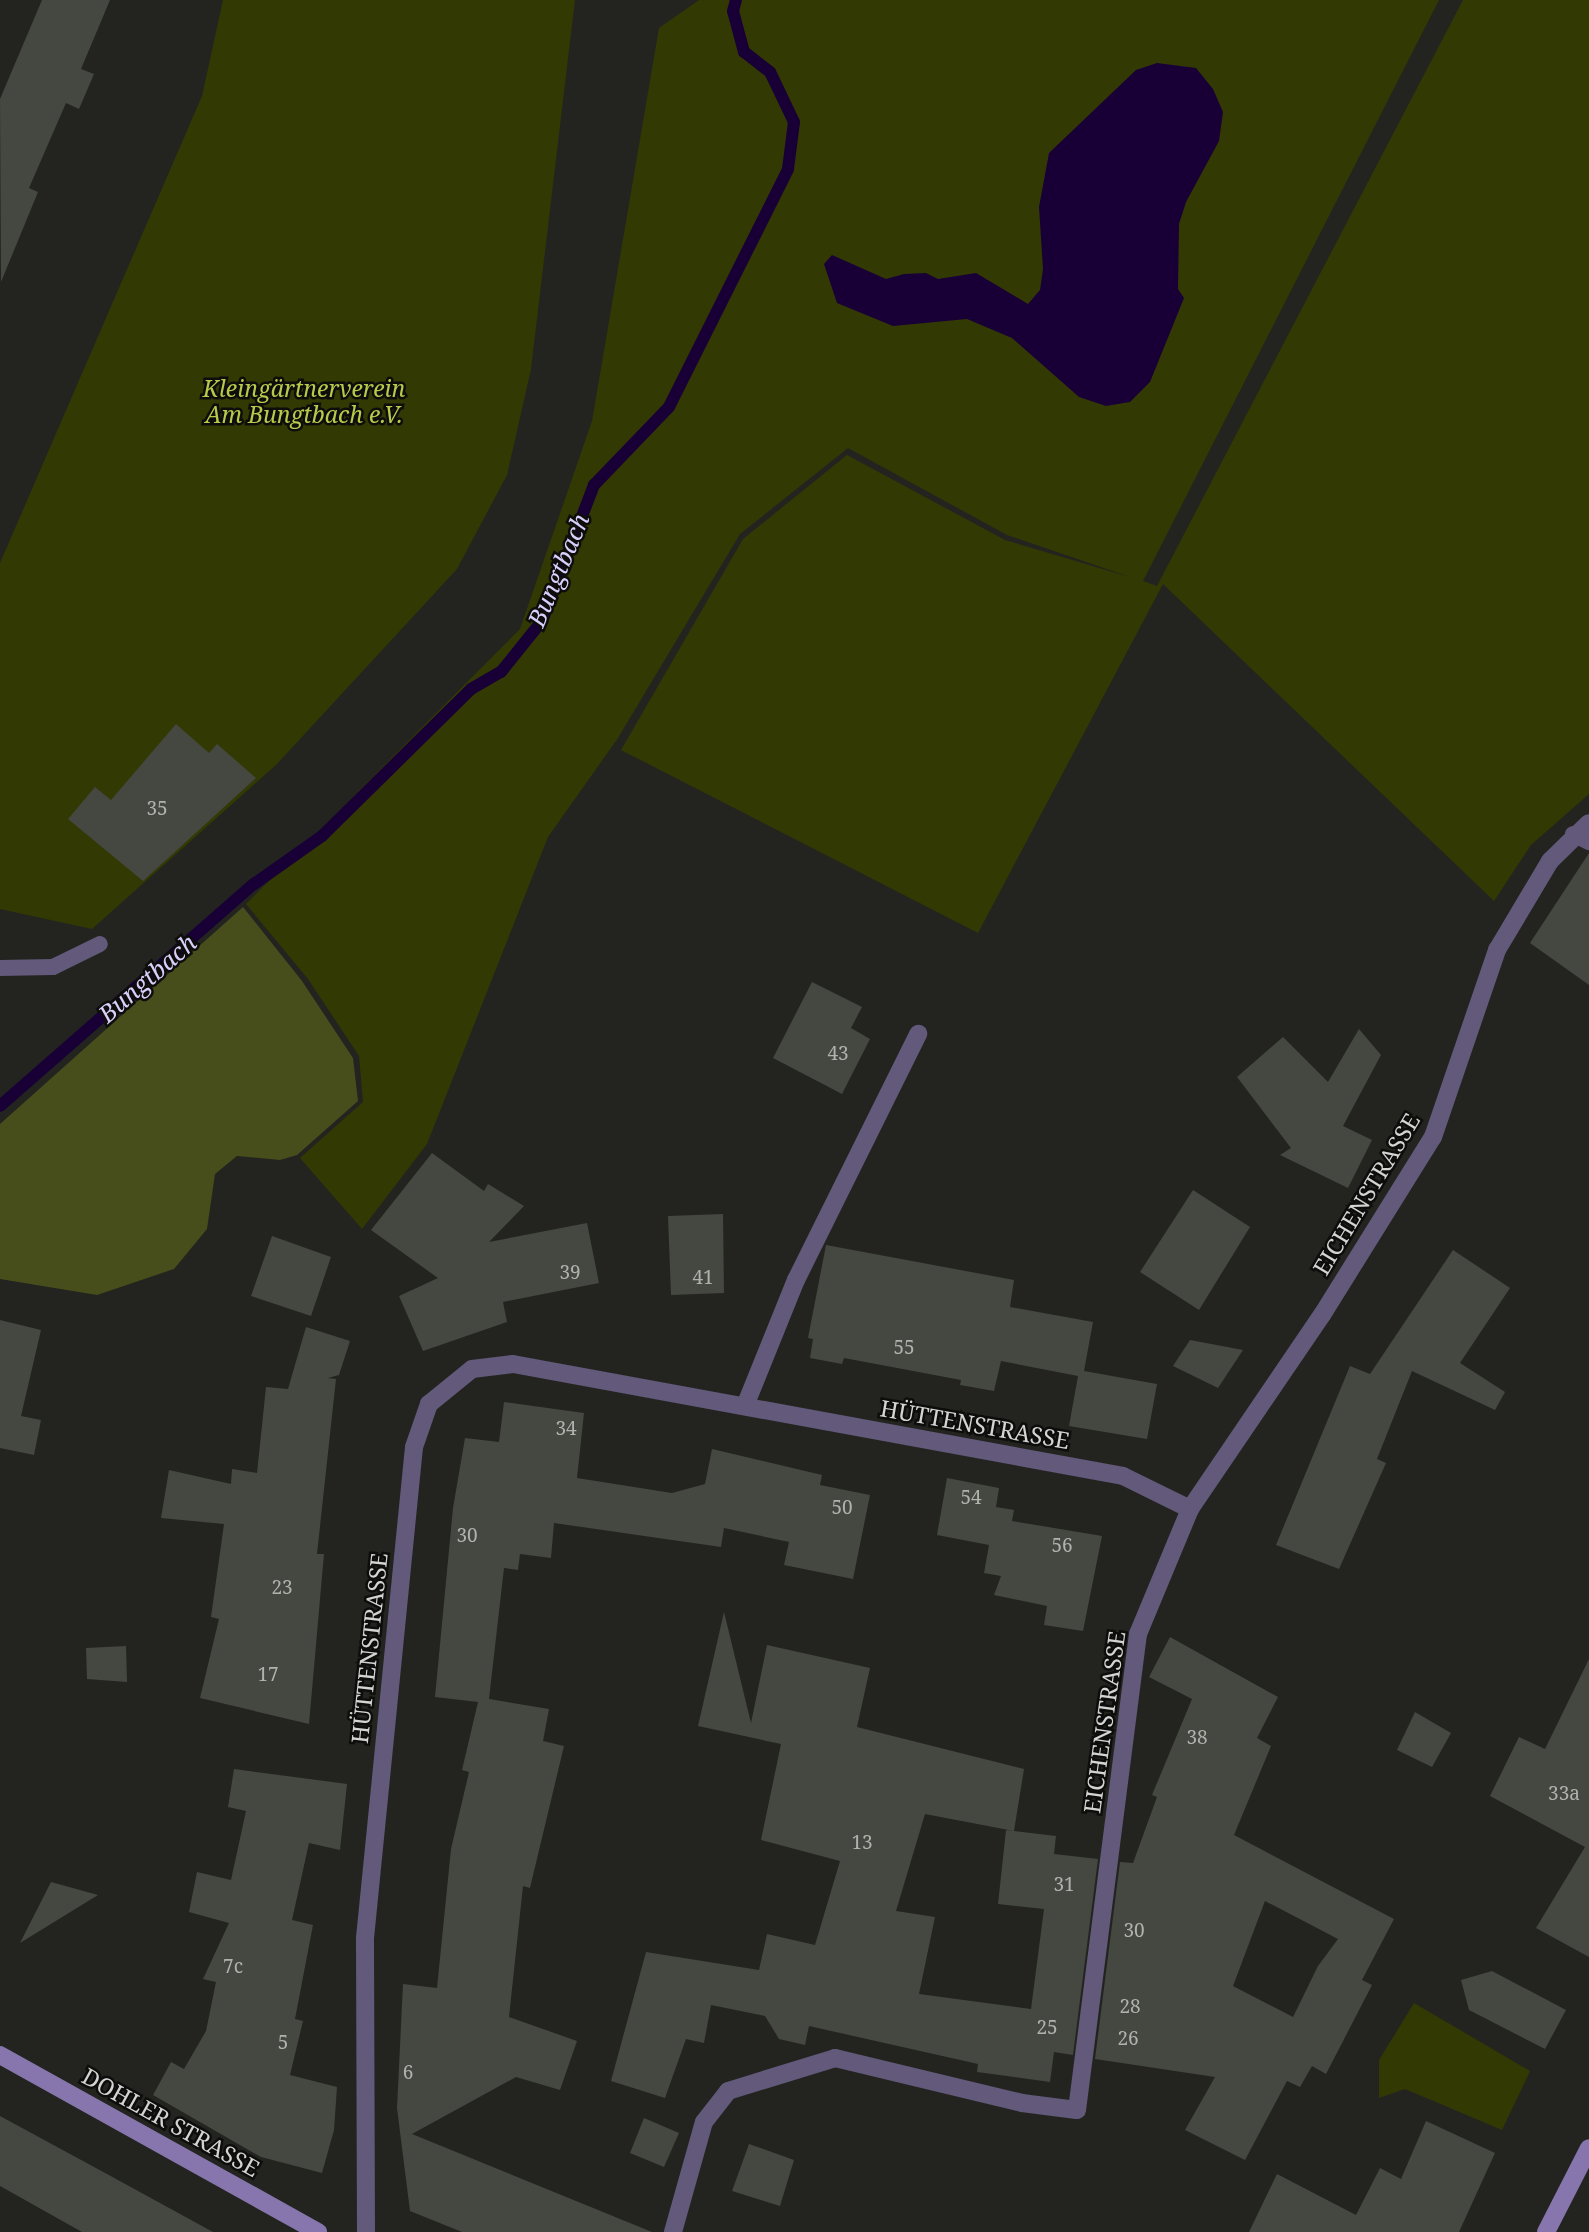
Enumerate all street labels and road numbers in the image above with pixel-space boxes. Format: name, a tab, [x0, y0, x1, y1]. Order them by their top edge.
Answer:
street label: EICHENSTRASSE	[1307, 1108, 1425, 1280]
street label: HÜTTENSTRASSE	[878, 1394, 1072, 1454]
street label: HÜTTENSTRASSE	[345, 1551, 393, 1745]
street label: EICHENSTRASSE	[1078, 1629, 1130, 1815]
street label: DOHLER STRASSE	[77, 2062, 265, 2182]

